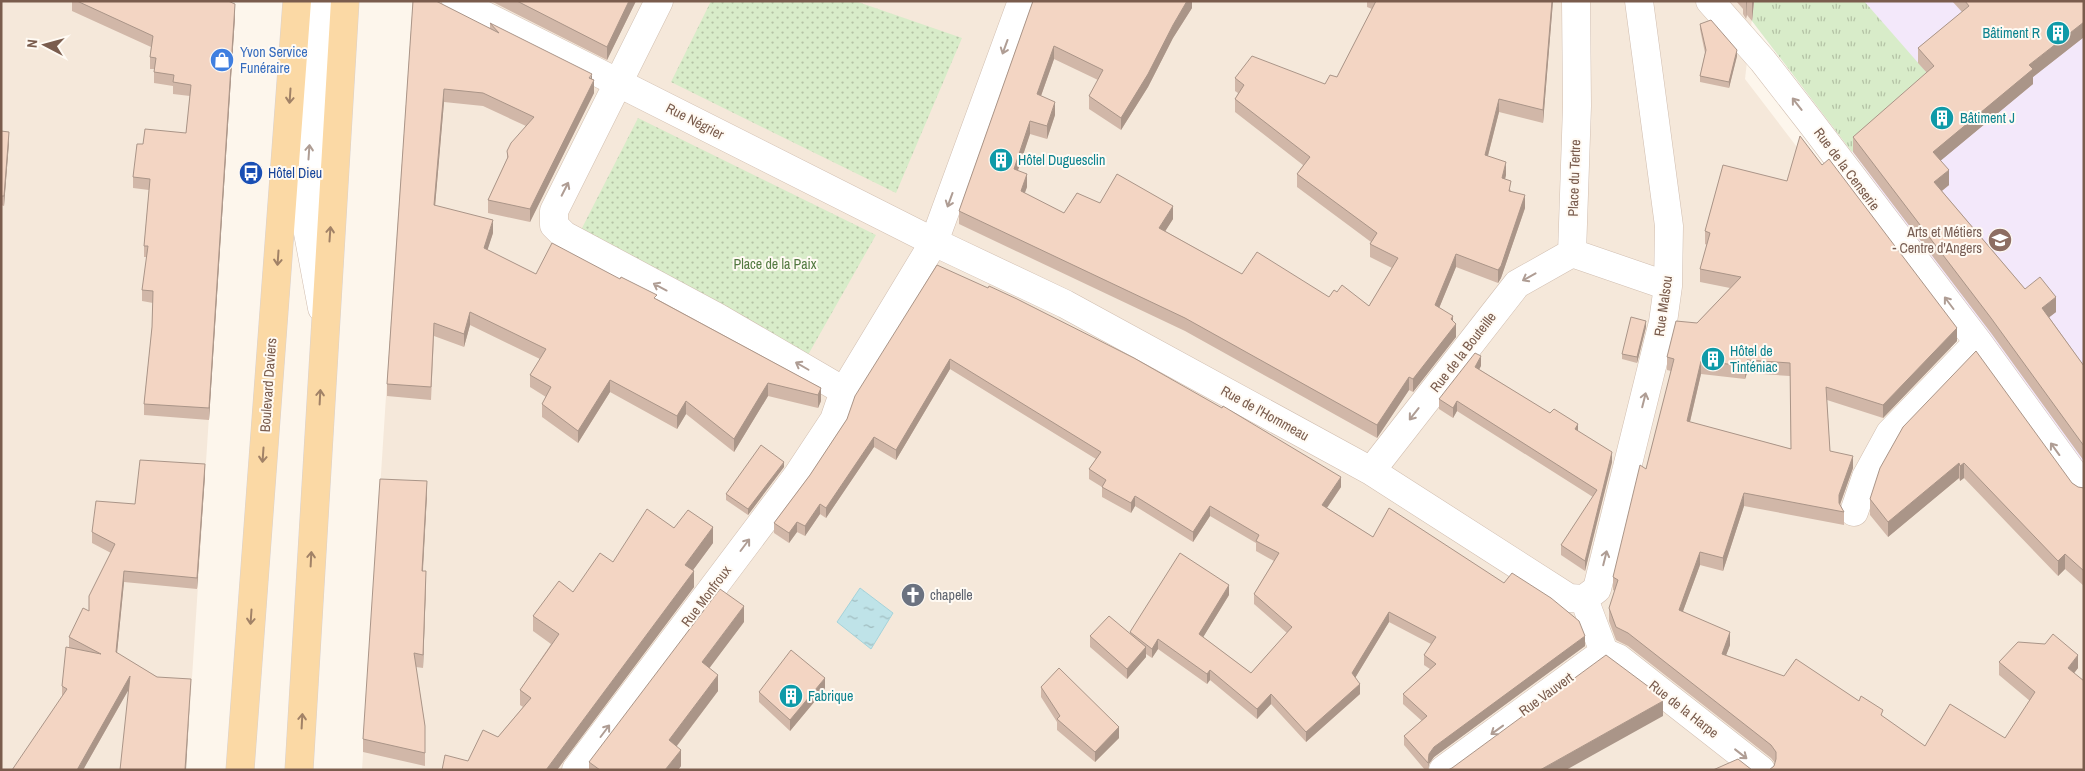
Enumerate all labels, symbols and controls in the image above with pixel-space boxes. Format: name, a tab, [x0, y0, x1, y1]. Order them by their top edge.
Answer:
north arrow	[20, 20, 70, 70]
building icon: Bâtiment R	[2045, 20, 2071, 46]
place label: Bâtiment R	[1983, 24, 2040, 42]
text: N	[23, 39, 41, 49]
one-way arrow	[1000, 39, 1009, 54]
place label: Yvon Service Funéraire	[240, 43, 308, 77]
shop icon: Yvon Service Funéraire	[209, 47, 235, 73]
one-way arrow	[285, 88, 294, 104]
one-way arrow	[1792, 97, 1802, 111]
street label: Rue Négrier	[663, 99, 727, 143]
building icon: Bâtiment J	[1929, 105, 1955, 131]
place label: Bâtiment J	[1960, 109, 2015, 127]
street label: Rue de la Censerie	[1810, 124, 1884, 214]
street label: Place du Tertre	[1564, 139, 1584, 217]
one-way arrow	[305, 144, 314, 160]
building icon: Hôtel Duguesclin	[988, 147, 1014, 173]
place label: Hôtel Duguesclin	[1018, 151, 1105, 169]
bus stop icon: Hôtel Dieu	[238, 160, 264, 186]
place label: Hôtel Dieu	[268, 164, 322, 182]
one-way arrow	[561, 182, 570, 197]
one-way arrow	[945, 191, 954, 207]
place label: Arts et Métiers - Centre d'Angers	[1892, 223, 1982, 257]
one-way arrow	[326, 227, 335, 243]
school or university icon: Arts et Métiers - Centre d'Angers	[1987, 227, 2013, 253]
one-way arrow	[273, 250, 282, 266]
park label: Place de la Paix	[734, 255, 817, 273]
one-way arrow	[1522, 273, 1537, 282]
street label: Rue Malsou	[1650, 274, 1676, 338]
one-way arrow	[653, 282, 668, 292]
one-way arrow	[1944, 296, 1954, 310]
street label: Rue de la Bouteille	[1426, 308, 1500, 396]
street label: Boulevard Daviers	[256, 337, 280, 433]
place label: Hôtel de Tinténiac	[1730, 342, 1778, 376]
building icon: Hôtel de Tinténiac	[1700, 346, 1726, 372]
one-way arrow	[795, 361, 810, 371]
street label: Rue de l'Hommeau	[1218, 381, 1312, 445]
one-way arrow	[315, 389, 325, 405]
one-way arrow	[1640, 392, 1649, 408]
one-way arrow	[1409, 407, 1420, 420]
one-way arrow	[2050, 442, 2060, 456]
one-way arrow	[259, 447, 268, 463]
one-way arrow	[739, 539, 750, 552]
one-way arrow	[1601, 550, 1610, 566]
one-way arrow	[306, 551, 315, 567]
street label: Rue Monfroux	[677, 562, 735, 630]
church icon: chapelle	[900, 582, 926, 608]
place label: chapelle	[930, 586, 973, 604]
one-way arrow	[247, 609, 256, 625]
street label: Rue Vauvert	[1515, 668, 1577, 720]
street label: Rue de la Harpe	[1646, 676, 1722, 742]
building icon: Fabrique	[778, 683, 804, 709]
place label: Fabrique	[808, 687, 853, 705]
one-way arrow	[297, 713, 306, 729]
one-way arrow	[600, 725, 611, 738]
one-way arrow	[1491, 725, 1505, 735]
one-way arrow	[1734, 748, 1747, 759]

